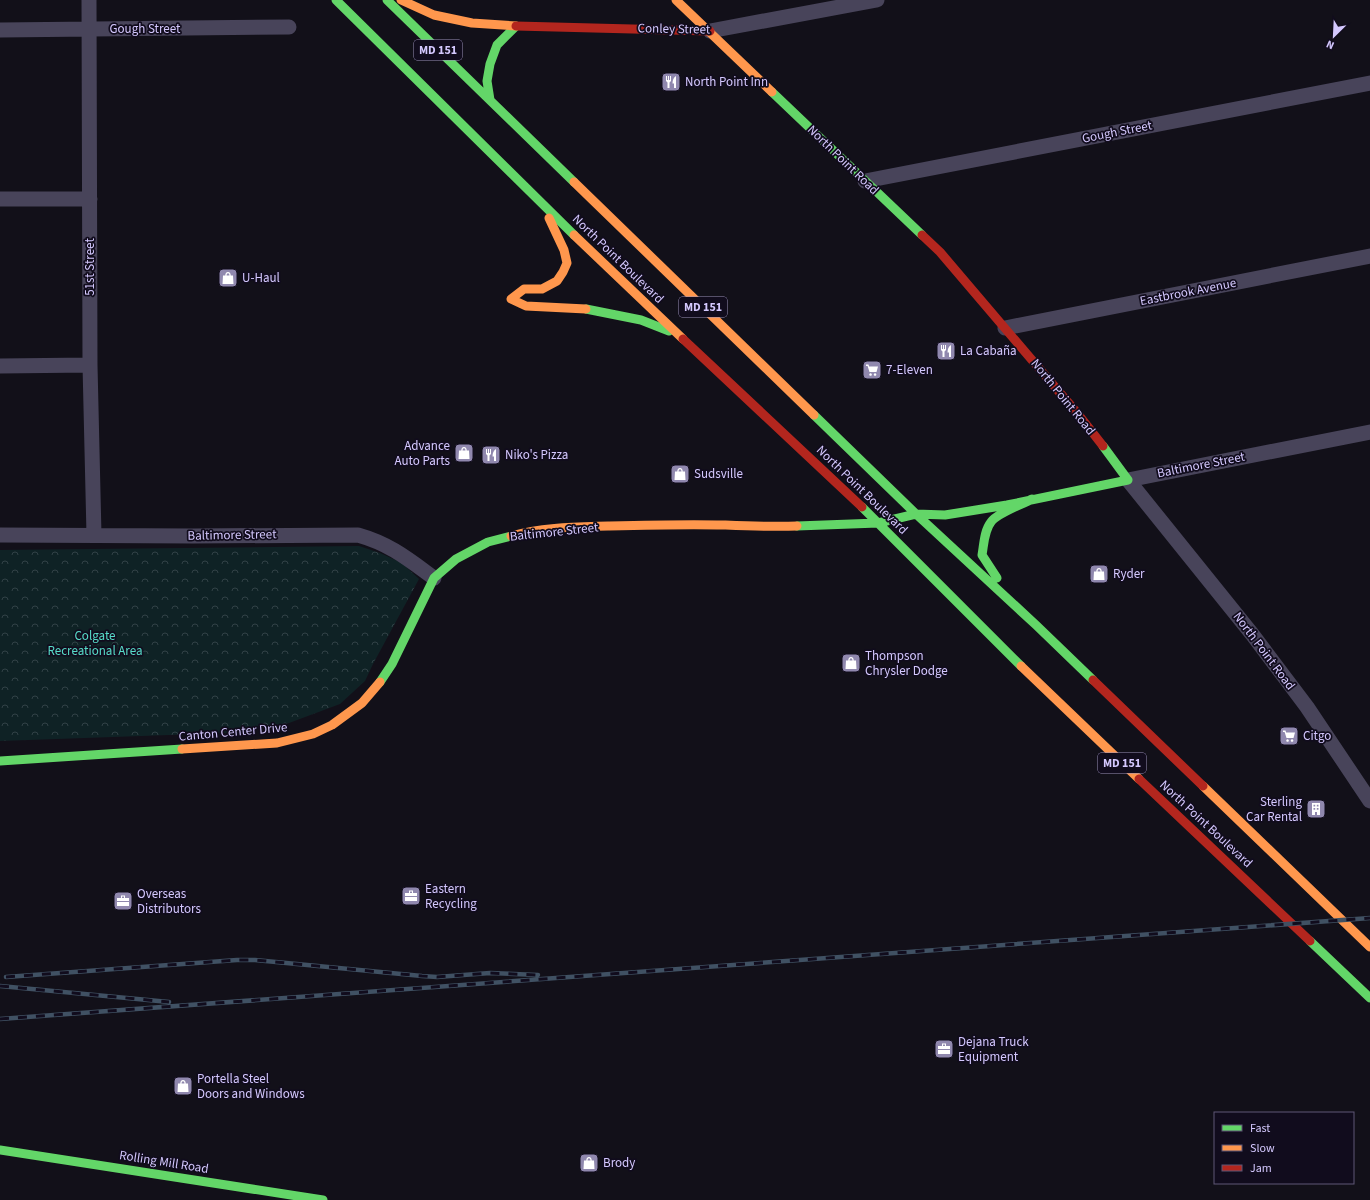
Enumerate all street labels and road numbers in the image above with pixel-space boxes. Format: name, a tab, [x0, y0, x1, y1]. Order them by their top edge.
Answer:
street label: Conley Street	[638, 19, 711, 39]
street label: Gough Street	[110, 20, 181, 38]
road number: MD 151	[414, 40, 462, 60]
street label: Gough Street	[1080, 116, 1154, 148]
street label: North Point Road	[803, 121, 883, 199]
street label: North Point Boulevard	[568, 211, 668, 307]
street label: 51st Street	[81, 238, 99, 296]
street label: Eastbrook Avenue	[1138, 274, 1238, 310]
road number: MD 151	[679, 297, 727, 317]
street label: North Point Road	[1027, 355, 1099, 439]
street label: North Point Boulevard	[812, 442, 912, 538]
street label: Baltimore Street	[1156, 448, 1247, 482]
street label: Baltimore Street	[509, 518, 600, 546]
street label: Baltimore Street	[187, 525, 277, 545]
street label: North Point Road	[1229, 608, 1299, 694]
street label: Canton Center Drive	[178, 718, 288, 746]
road number: MD 151	[1098, 753, 1146, 773]
street label: North Point Boulevard	[1156, 776, 1256, 872]
street label: Rolling Mill Road	[118, 1146, 210, 1178]

